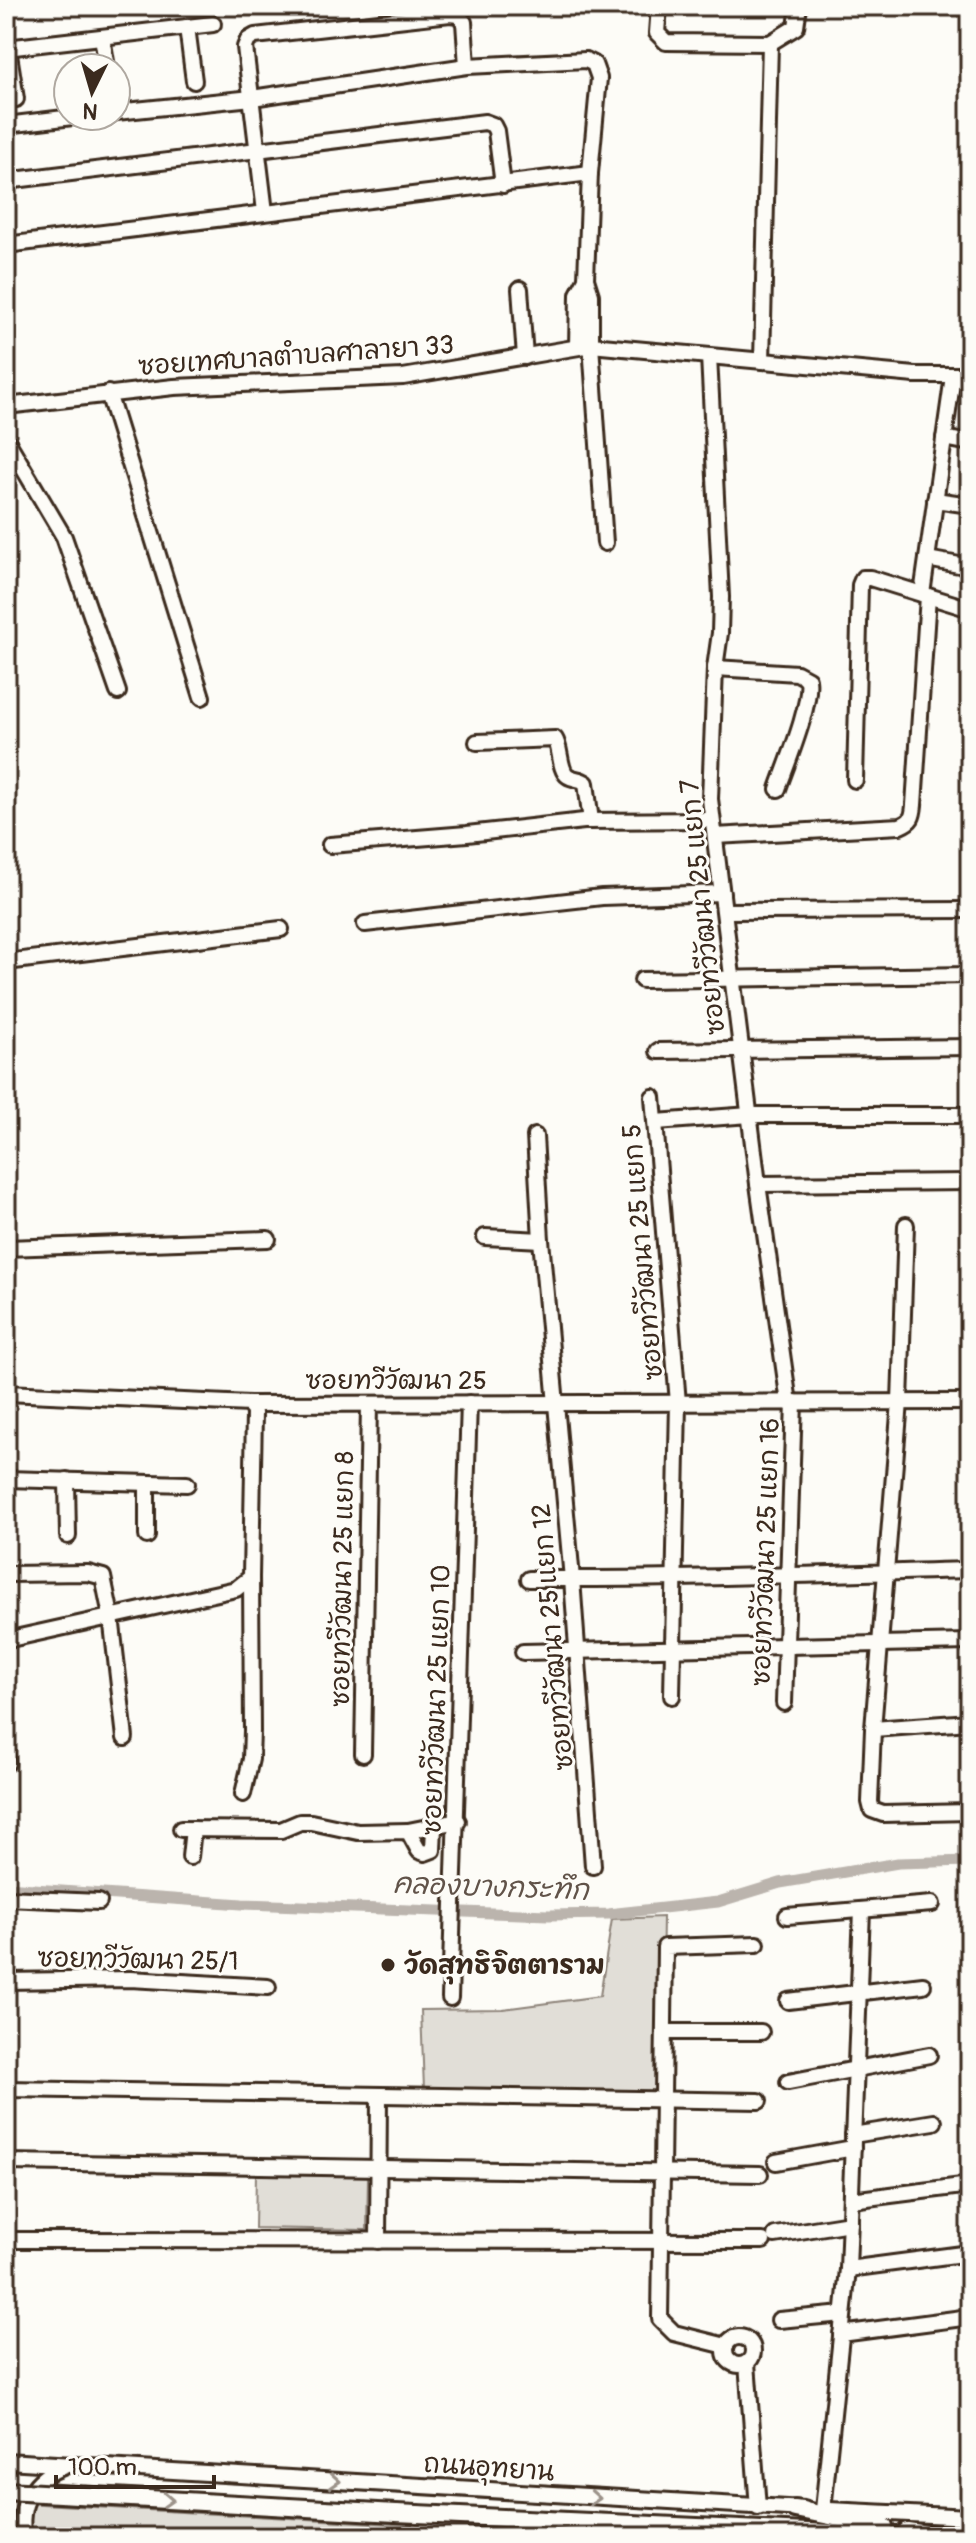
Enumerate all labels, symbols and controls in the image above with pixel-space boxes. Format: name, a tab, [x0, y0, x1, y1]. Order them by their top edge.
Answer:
north arrow	[52, 52, 132, 132]
text: N	[82, 96, 99, 126]
street label: ซอยเทศบาลตำบลศาลายา 33	[137, 329, 455, 383]
street label: ซอยทวีวัฒนา 25 แยก 7	[674, 777, 732, 1036]
street label: ซอยทวีวัฒนา 25 แยก 5	[616, 1122, 670, 1381]
street label: ซอยทวีวัฒนา 25	[305, 1365, 487, 1397]
street label: ซอยทวีวัฒนา 25 แยก 16	[745, 1417, 787, 1687]
street label: ซอยทวีวัฒนา 25 แยก 8	[325, 1451, 361, 1707]
street label: ซอยทวีวัฒนา 25 แยก 12	[525, 1502, 581, 1772]
street label: ซอยทวีวัฒนา 25 แยก 10	[416, 1564, 458, 1836]
water label: คลองบางกระทึก	[392, 1867, 591, 1908]
street label: ซอยทวีวัฒนา 25/1	[37, 1942, 239, 1978]
place label: วัดสุทธิจิตตาราม	[404, 1949, 605, 1985]
marker: วัดสุทธิจิตตาราม	[379, 1956, 397, 1974]
scale bar	[56, 2439, 214, 2489]
street label: ถนนอุทยาน	[422, 2447, 555, 2491]
text: 100 m	[68, 2453, 137, 2482]
one-way arrow	[329, 2472, 342, 2489]
one-way arrow	[589, 2489, 602, 2506]
one-way arrow	[162, 2492, 175, 2509]

